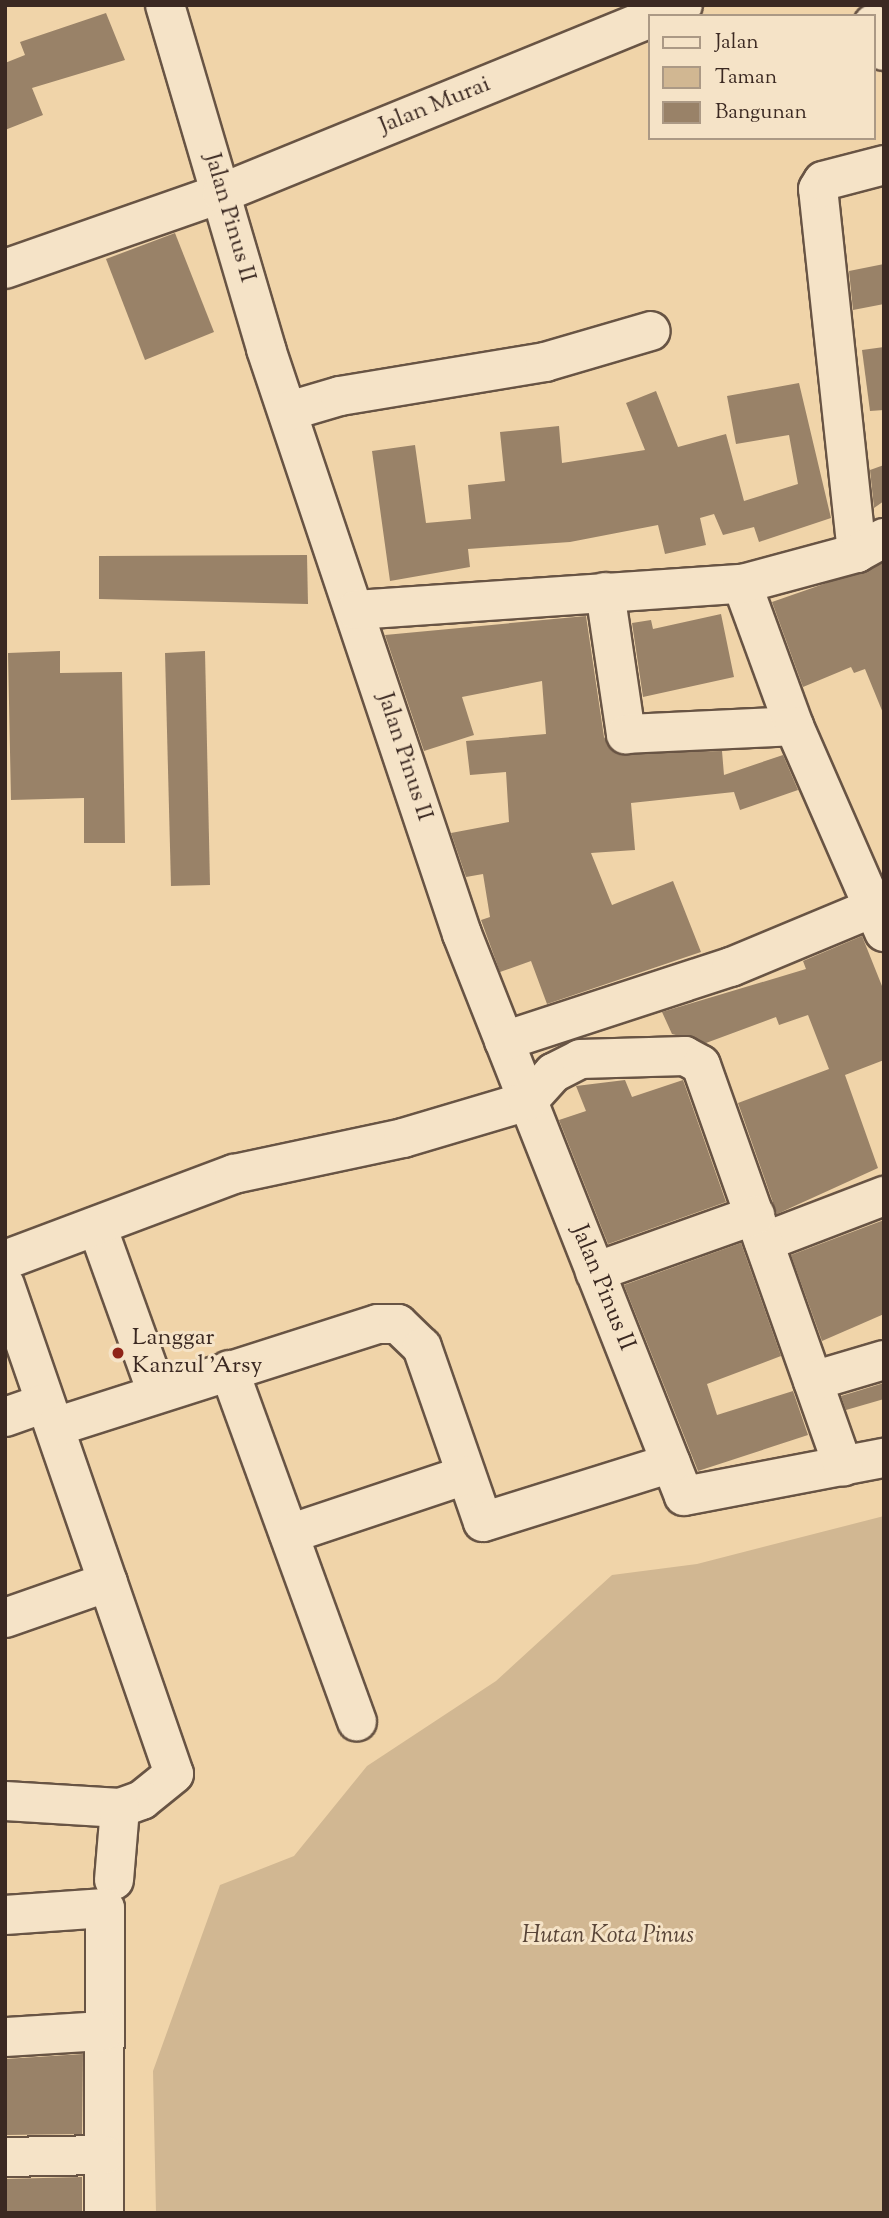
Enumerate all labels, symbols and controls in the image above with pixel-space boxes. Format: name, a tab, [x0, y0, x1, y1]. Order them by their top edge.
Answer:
legend	[648, 14, 875, 140]
text: Jalan	[715, 28, 759, 58]
text: Taman	[715, 63, 777, 93]
street label: Jalan Murai	[375, 71, 495, 141]
text: Bangunan	[715, 98, 807, 128]
street label: Jalan Pinus II	[197, 150, 261, 286]
street label: Jalan Pinus II	[370, 689, 438, 825]
street label: Jalan Pinus II	[564, 1221, 640, 1355]
place label: Langgar Kanzul 'Arsy	[132, 1325, 262, 1381]
marker: Langgar Kanzul 'Arsy	[110, 1345, 126, 1361]
park label: Hutan Kota Pinus	[522, 1923, 694, 1951]

